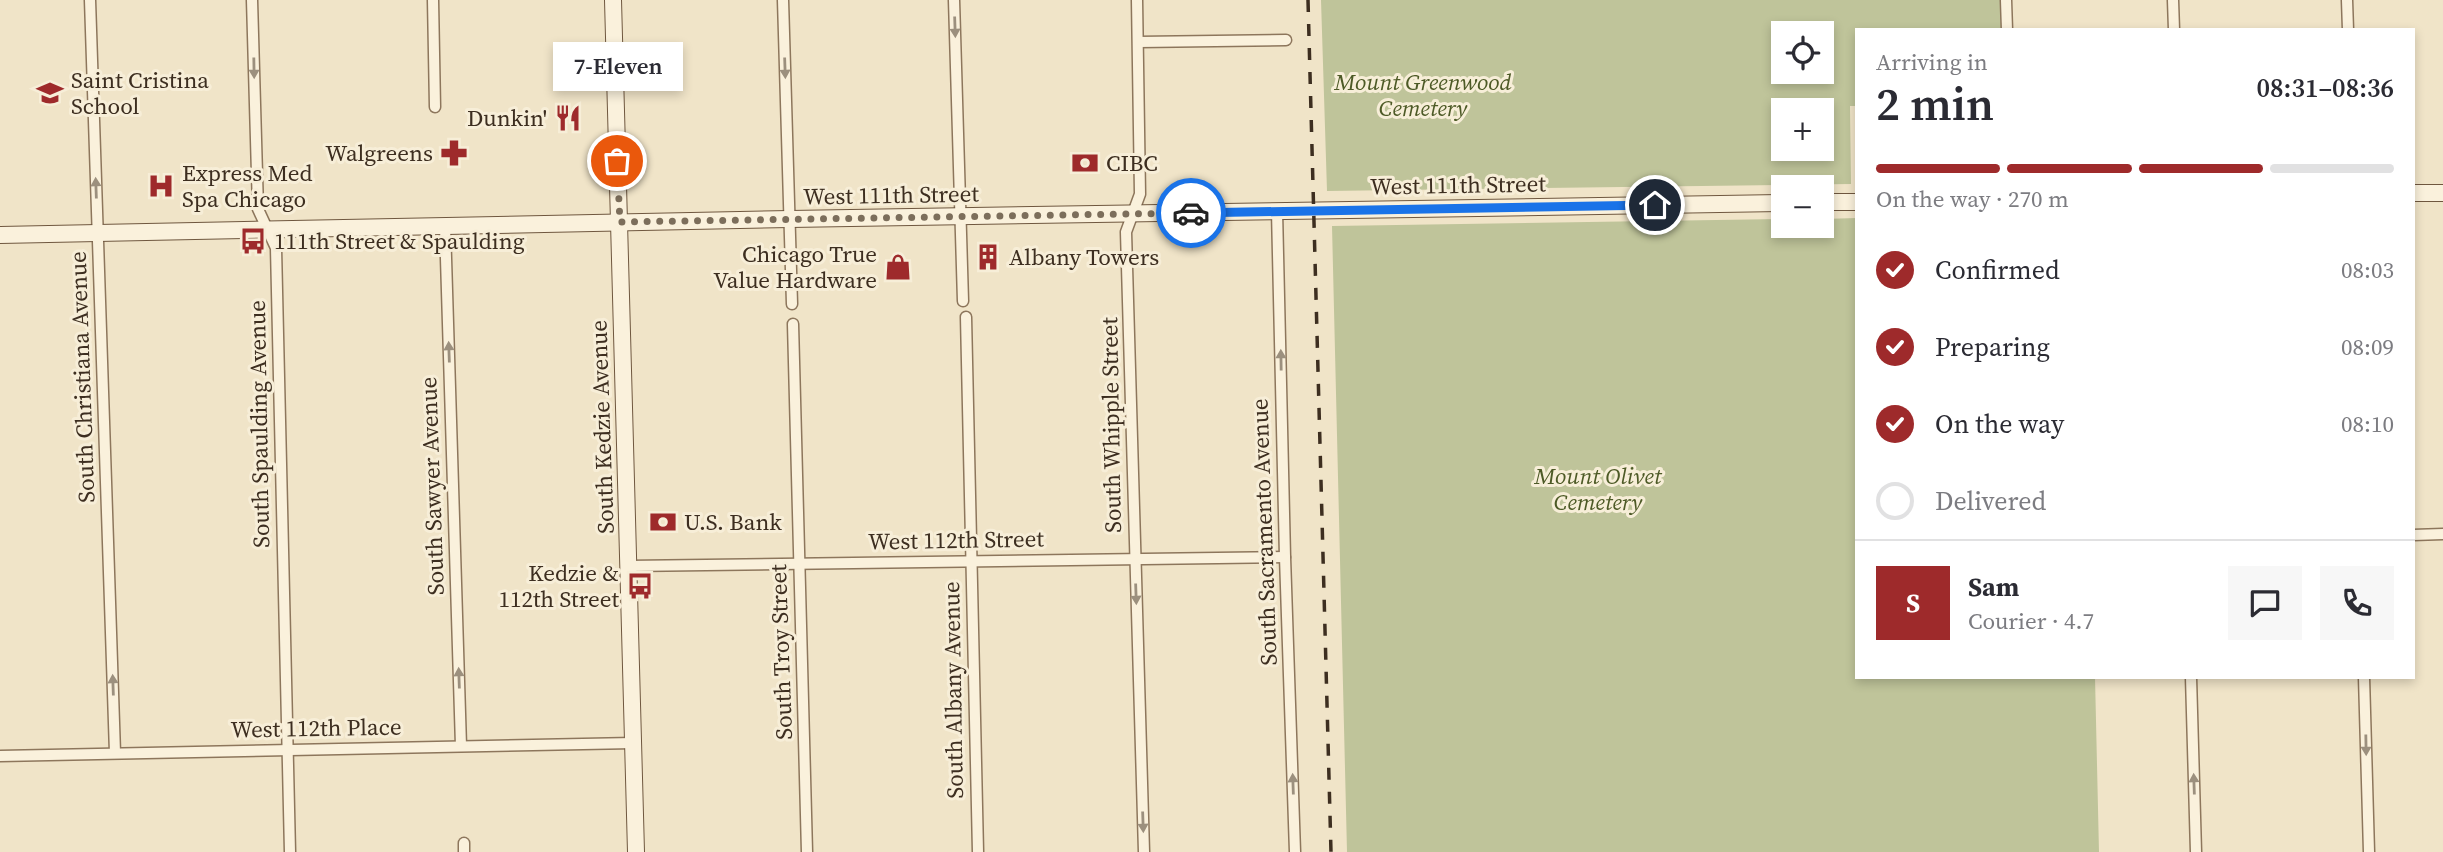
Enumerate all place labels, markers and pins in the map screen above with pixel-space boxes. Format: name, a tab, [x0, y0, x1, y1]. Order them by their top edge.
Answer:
callout: 7-Eleven	[552, 42, 682, 91]
place label: Saint Cristina School	[71, 64, 209, 122]
school or university icon: Saint Cristina School	[35, 78, 65, 108]
place label: Dunkin'	[467, 102, 547, 134]
restaurant icon: Dunkin'	[553, 103, 583, 133]
pin	[587, 131, 647, 191]
place label: Walgreens	[325, 137, 433, 169]
pharmacy icon: Walgreens	[439, 138, 469, 168]
place label: CIBC	[1106, 147, 1158, 179]
bank icon: CIBC	[1070, 148, 1100, 178]
place label: Express Med Spa Chicago	[182, 157, 313, 215]
hospital icon: Express Med Spa Chicago	[146, 171, 176, 201]
pin	[1625, 175, 1685, 235]
place label: 111th Street & Spaulding	[274, 225, 525, 257]
bus stop icon: 111th Street & Spaulding	[238, 226, 268, 256]
place label: Chicago True Value Hardware	[713, 238, 877, 296]
place label: Albany Towers	[1009, 241, 1159, 273]
building icon: Albany Towers	[973, 242, 1003, 272]
shop icon: Chicago True Value Hardware	[883, 252, 913, 282]
place label: U.S. Bank	[684, 506, 782, 538]
bank icon: U.S. Bank	[648, 507, 678, 537]
place label: Kedzie & 112th Street	[498, 557, 620, 615]
bus stop icon: Kedzie & 112th Street	[625, 571, 655, 601]

